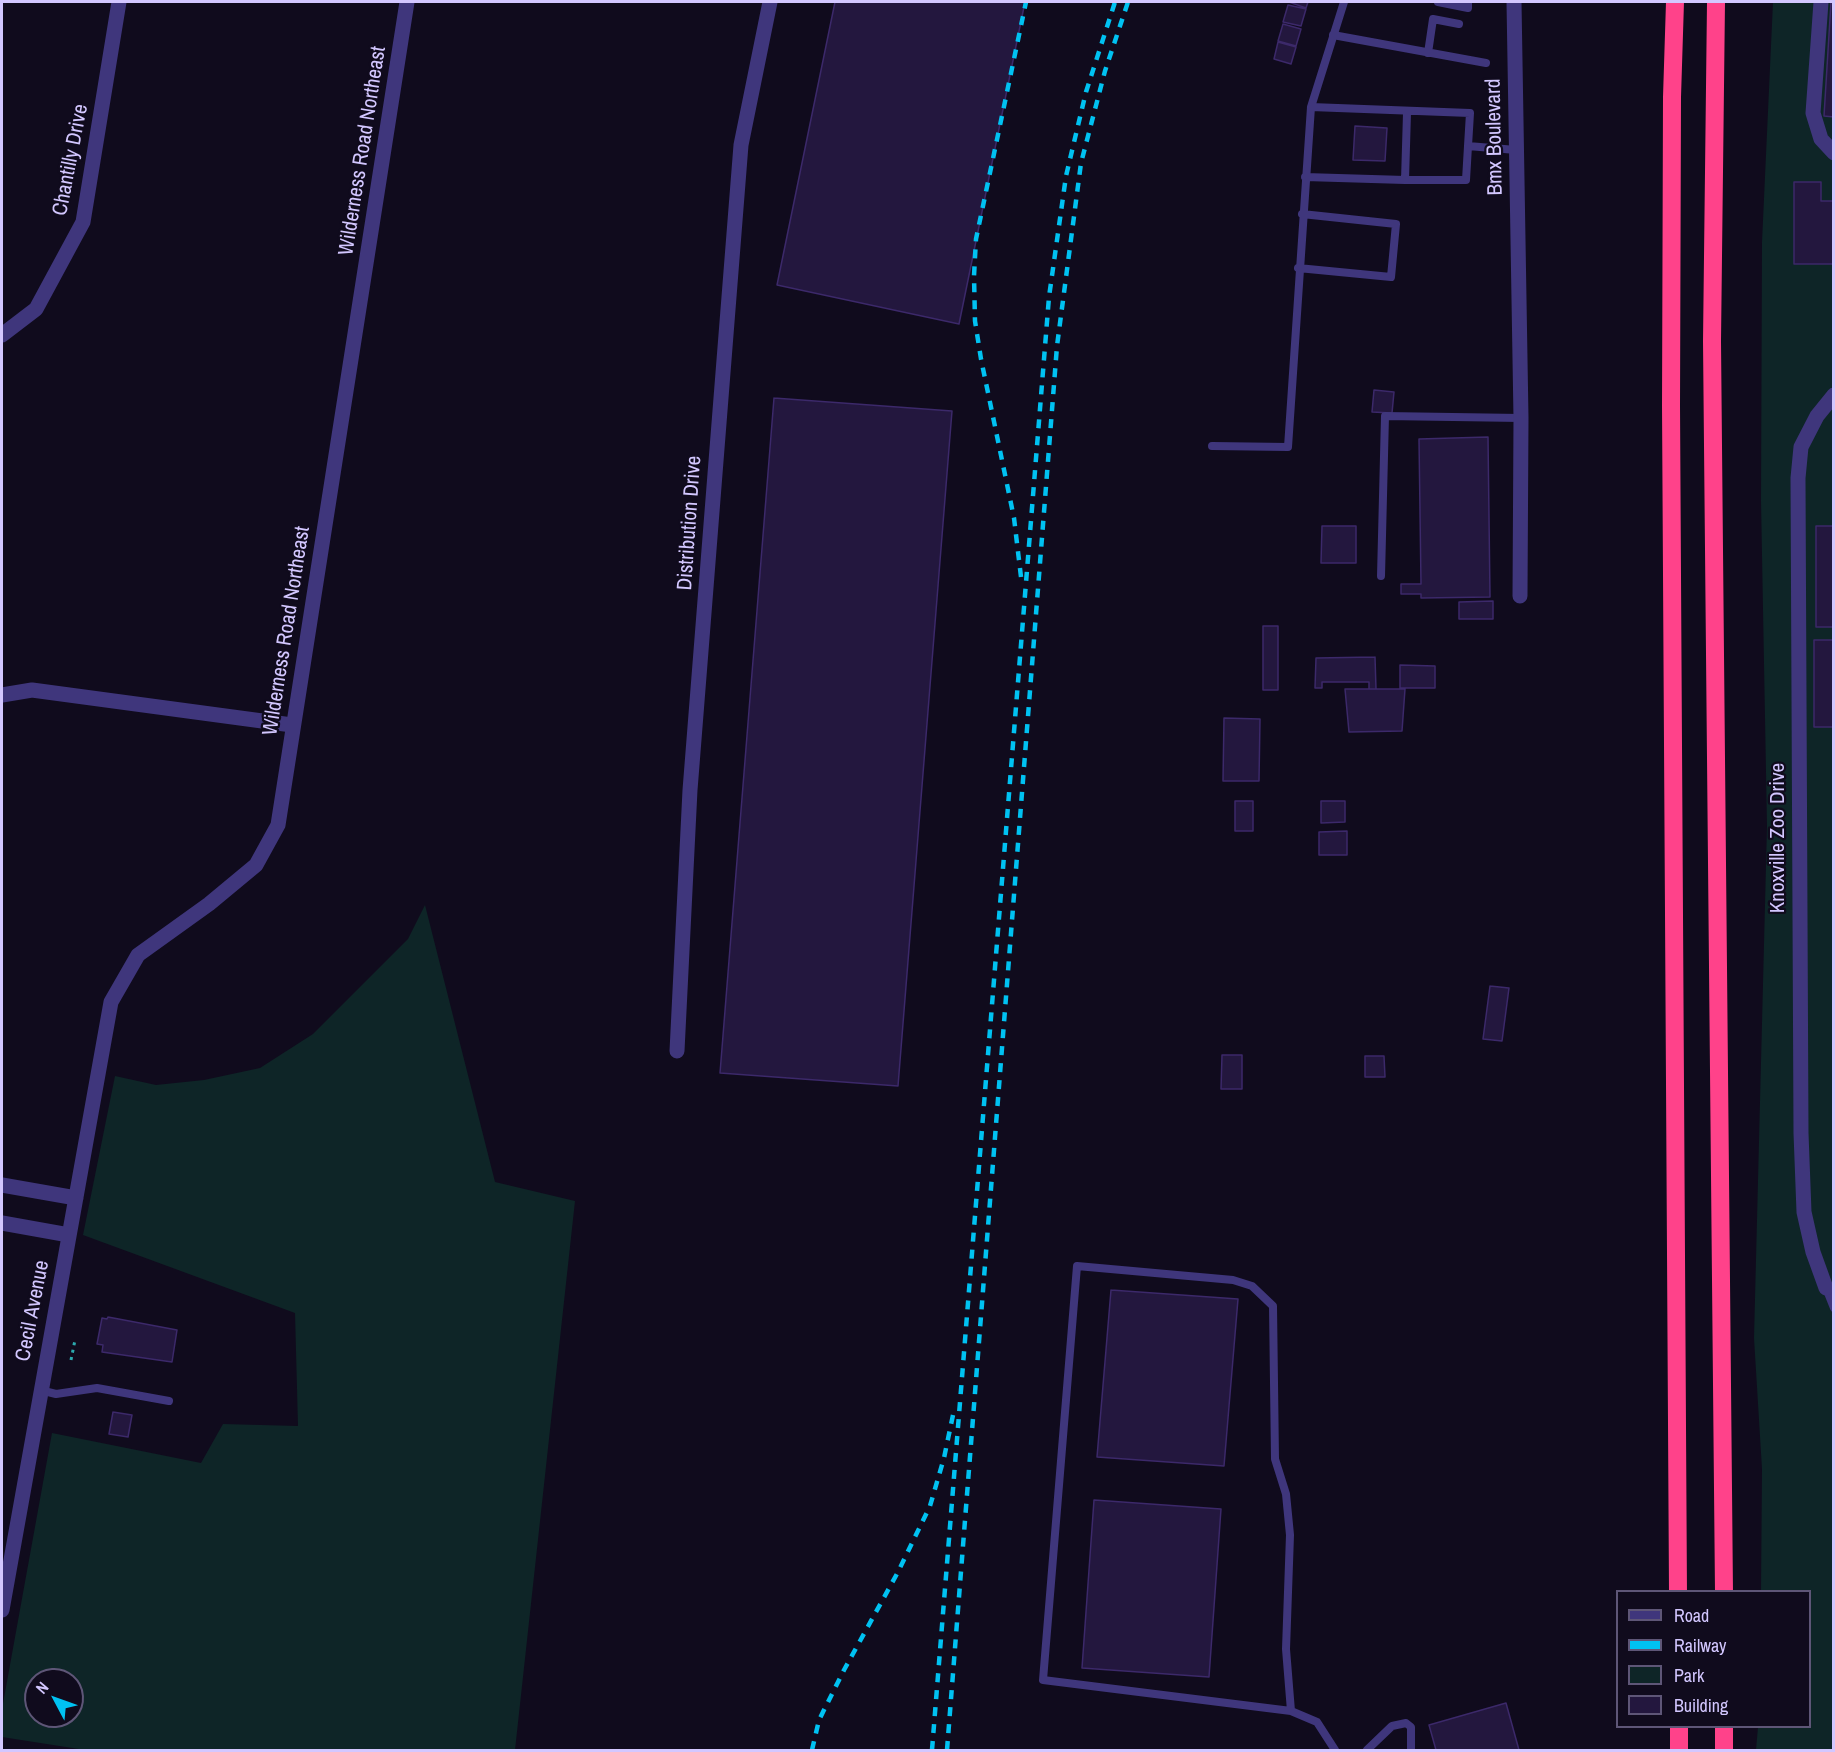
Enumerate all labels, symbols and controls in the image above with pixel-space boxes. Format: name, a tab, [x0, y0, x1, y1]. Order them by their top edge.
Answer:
street label: Wilderness Road Northeast	[334, 45, 392, 257]
street label: Bmx Boulevard	[1481, 78, 1509, 196]
street label: Chantilly Drive	[48, 102, 94, 218]
street label: Distribution Drive	[673, 455, 707, 591]
street label: Wilderness Road Northeast	[258, 525, 316, 737]
street label: Knoxville Zoo Drive	[1765, 763, 1791, 913]
street label: Cecil Avenue	[11, 1258, 55, 1364]
legend	[1616, 1590, 1811, 1728]
text: Road	[1674, 1603, 1709, 1628]
text: Railway	[1674, 1633, 1727, 1658]
text: Park	[1674, 1663, 1704, 1688]
north arrow	[24, 1668, 84, 1728]
text: N	[31, 1677, 53, 1698]
text: Building	[1674, 1693, 1728, 1718]

